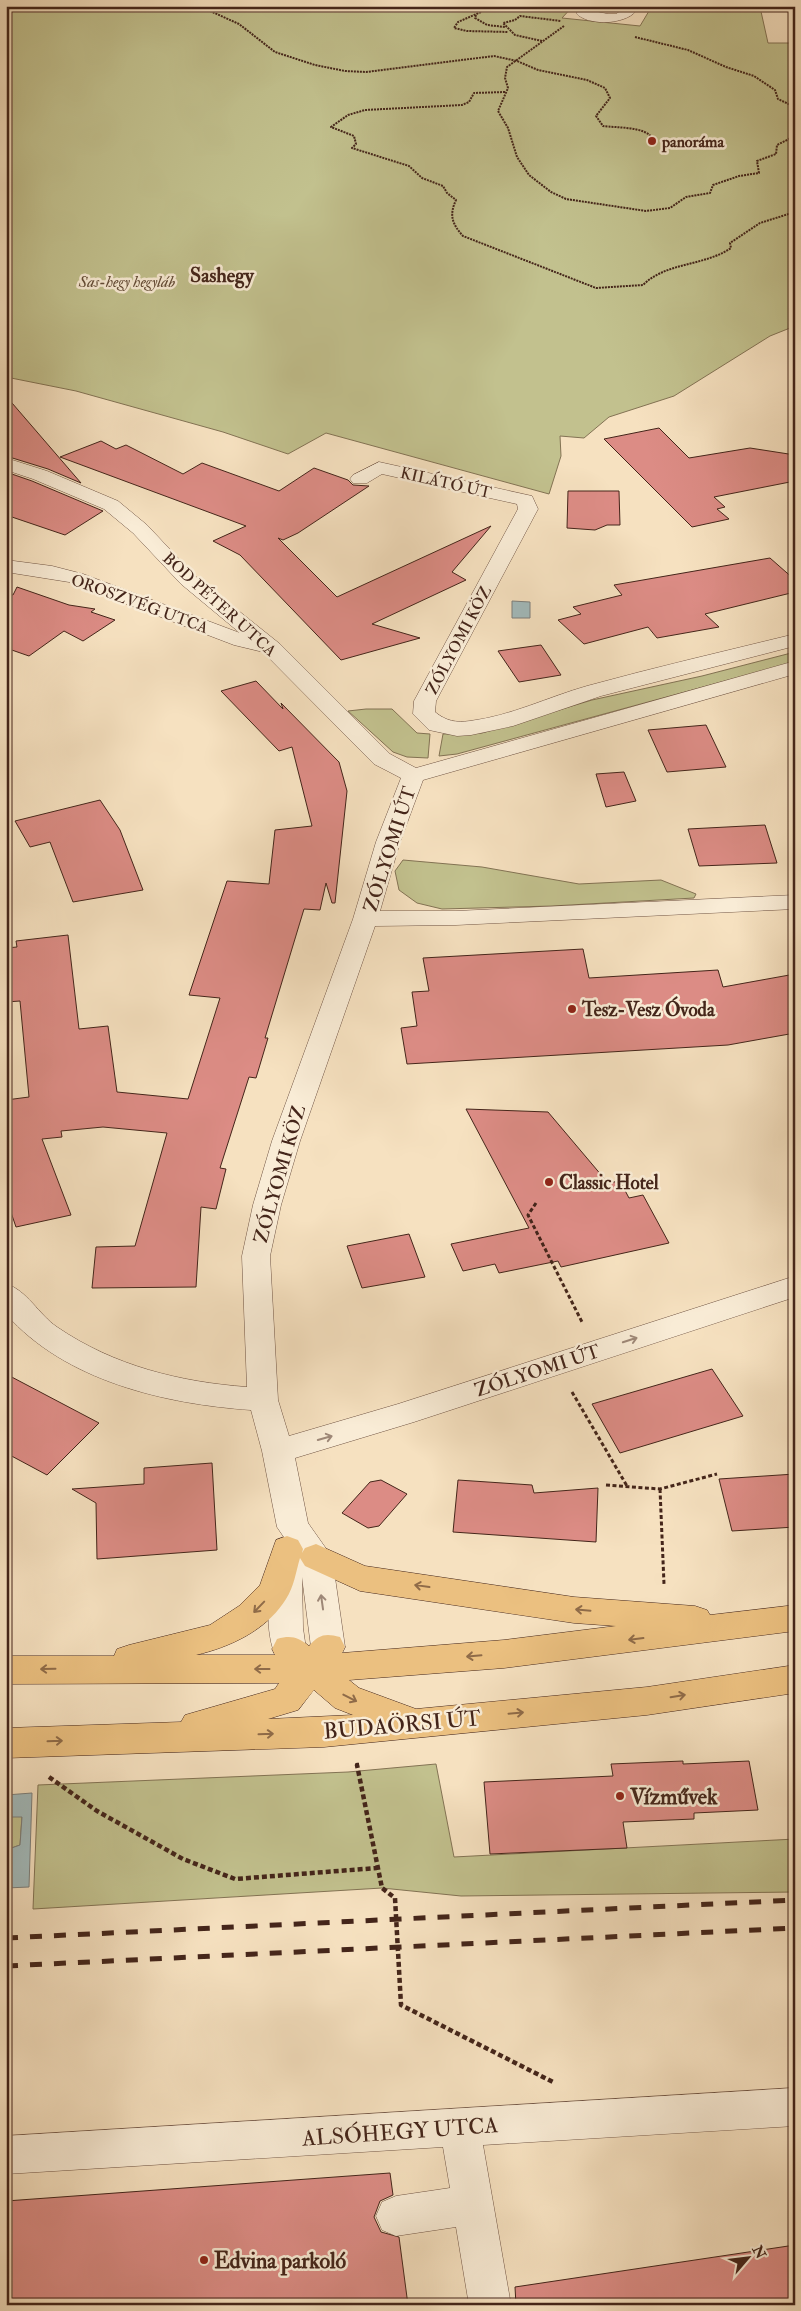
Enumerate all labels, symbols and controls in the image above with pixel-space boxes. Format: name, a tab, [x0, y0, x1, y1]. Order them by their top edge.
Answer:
place label: panoráma	[661, 132, 725, 153]
marker: panoráma	[646, 135, 658, 147]
district label: Sashegy	[190, 263, 255, 289]
park label: Sas-hegy hegyláb	[78, 272, 176, 292]
street label: KILÁTÓ ÚT	[398, 462, 494, 503]
street label: BOD PÉTER UTCA	[158, 548, 281, 661]
street label: OROSZVÉG UTCA	[68, 569, 211, 638]
street label: ZÓLYOMI KÖZ	[421, 582, 496, 698]
street label: ZÓLYOMI ÚT	[356, 783, 422, 915]
place label: Tesz-Vesz Óvoda	[581, 996, 716, 1022]
marker: Tesz-Vesz Óvoda	[566, 1003, 578, 1015]
street label: ZÓLYOMI KÖZ	[247, 1102, 311, 1246]
place label: Classic Hotel	[559, 1171, 659, 1195]
marker: Classic Hotel	[543, 1176, 555, 1188]
one-way arrow	[621, 1335, 637, 1344]
street label: ZÓLYOMI ÚT	[471, 1337, 603, 1403]
one-way arrow	[317, 1432, 333, 1442]
one-way arrow	[414, 1581, 430, 1591]
one-way arrow	[317, 1594, 327, 1610]
one-way arrow	[253, 1601, 265, 1614]
one-way arrow	[575, 1606, 591, 1615]
one-way arrow	[628, 1634, 644, 1644]
one-way arrow	[466, 1652, 482, 1661]
one-way arrow	[40, 1664, 56, 1674]
one-way arrow	[254, 1664, 270, 1674]
one-way arrow	[670, 1691, 686, 1701]
one-way arrow	[342, 1693, 357, 1703]
street label: BUDAÖRSI ÚT	[322, 1703, 483, 1746]
one-way arrow	[508, 1709, 524, 1718]
one-way arrow	[258, 1729, 274, 1739]
one-way arrow	[47, 1737, 63, 1746]
place label: Vízművek	[629, 1783, 718, 1811]
marker: Vízművek	[614, 1790, 626, 1802]
street label: ALSÓHEGY UTCA	[300, 2110, 499, 2153]
north arrow	[724, 2234, 774, 2284]
text: N	[748, 2242, 770, 2262]
place label: Edvina parkoló	[214, 2247, 346, 2276]
marker: Edvina parkoló	[198, 2254, 210, 2266]

